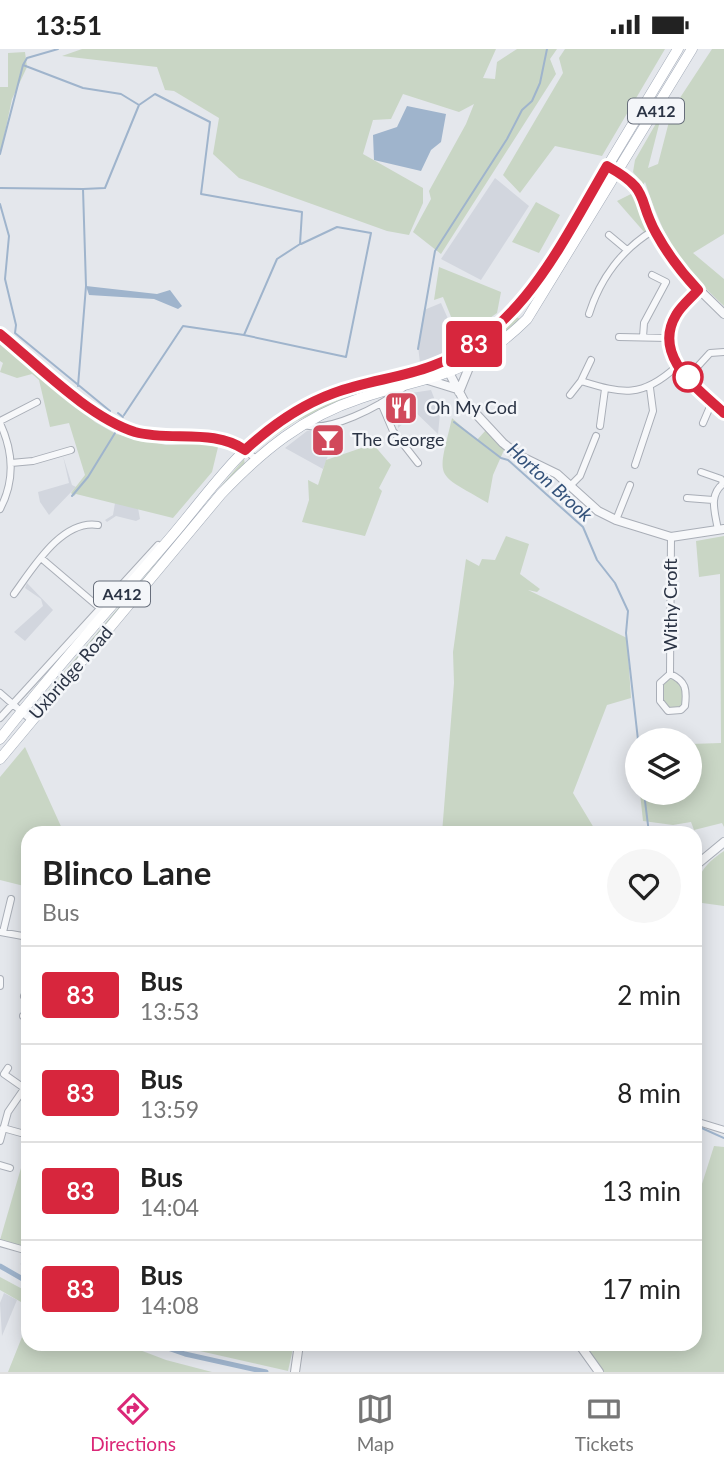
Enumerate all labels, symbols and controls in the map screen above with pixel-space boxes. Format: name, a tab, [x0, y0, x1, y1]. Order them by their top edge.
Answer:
text: 13:51	[35, 9, 102, 41]
road number: A412	[628, 99, 684, 123]
line badge: 83	[442, 321, 505, 367]
text: 83	[460, 329, 488, 358]
unlabelled marker	[673, 362, 703, 392]
restaurant icon: Oh My Cod	[382, 389, 420, 427]
place label: Oh My Cod	[426, 396, 517, 418]
bar icon: The George	[309, 421, 347, 459]
place label: The George	[352, 428, 444, 450]
water label: Horton Brook	[503, 437, 598, 526]
street label: Withy Croft	[659, 558, 681, 652]
road number: A412	[94, 581, 150, 607]
street label: Uxbridge Road	[24, 621, 117, 723]
map controls	[625, 728, 702, 805]
button: layers	[625, 728, 702, 805]
button: heart	[607, 849, 681, 923]
text: Blinco Lane	[42, 852, 211, 892]
text: Bus	[42, 898, 79, 926]
text: Bus	[140, 965, 183, 997]
text: 2 min	[617, 979, 681, 1011]
text: 83	[67, 980, 94, 1009]
text: 13:53	[140, 997, 199, 1025]
text: Bus	[140, 1063, 183, 1095]
text: 8 min	[617, 1077, 681, 1109]
text: 83	[67, 1078, 94, 1107]
text: 13:59	[140, 1095, 199, 1123]
text: Bus	[140, 1161, 183, 1193]
text: 13 min	[602, 1175, 681, 1207]
text: 83	[67, 1176, 94, 1205]
text: 14:04	[140, 1193, 199, 1221]
text: Bus	[140, 1259, 183, 1291]
text: 17 min	[602, 1273, 681, 1305]
text: 83	[67, 1274, 94, 1303]
text: 14:08	[140, 1291, 199, 1319]
tab: Directions	[90, 1390, 176, 1455]
tab: Map	[356, 1390, 394, 1455]
tab: Tickets	[575, 1390, 634, 1455]

